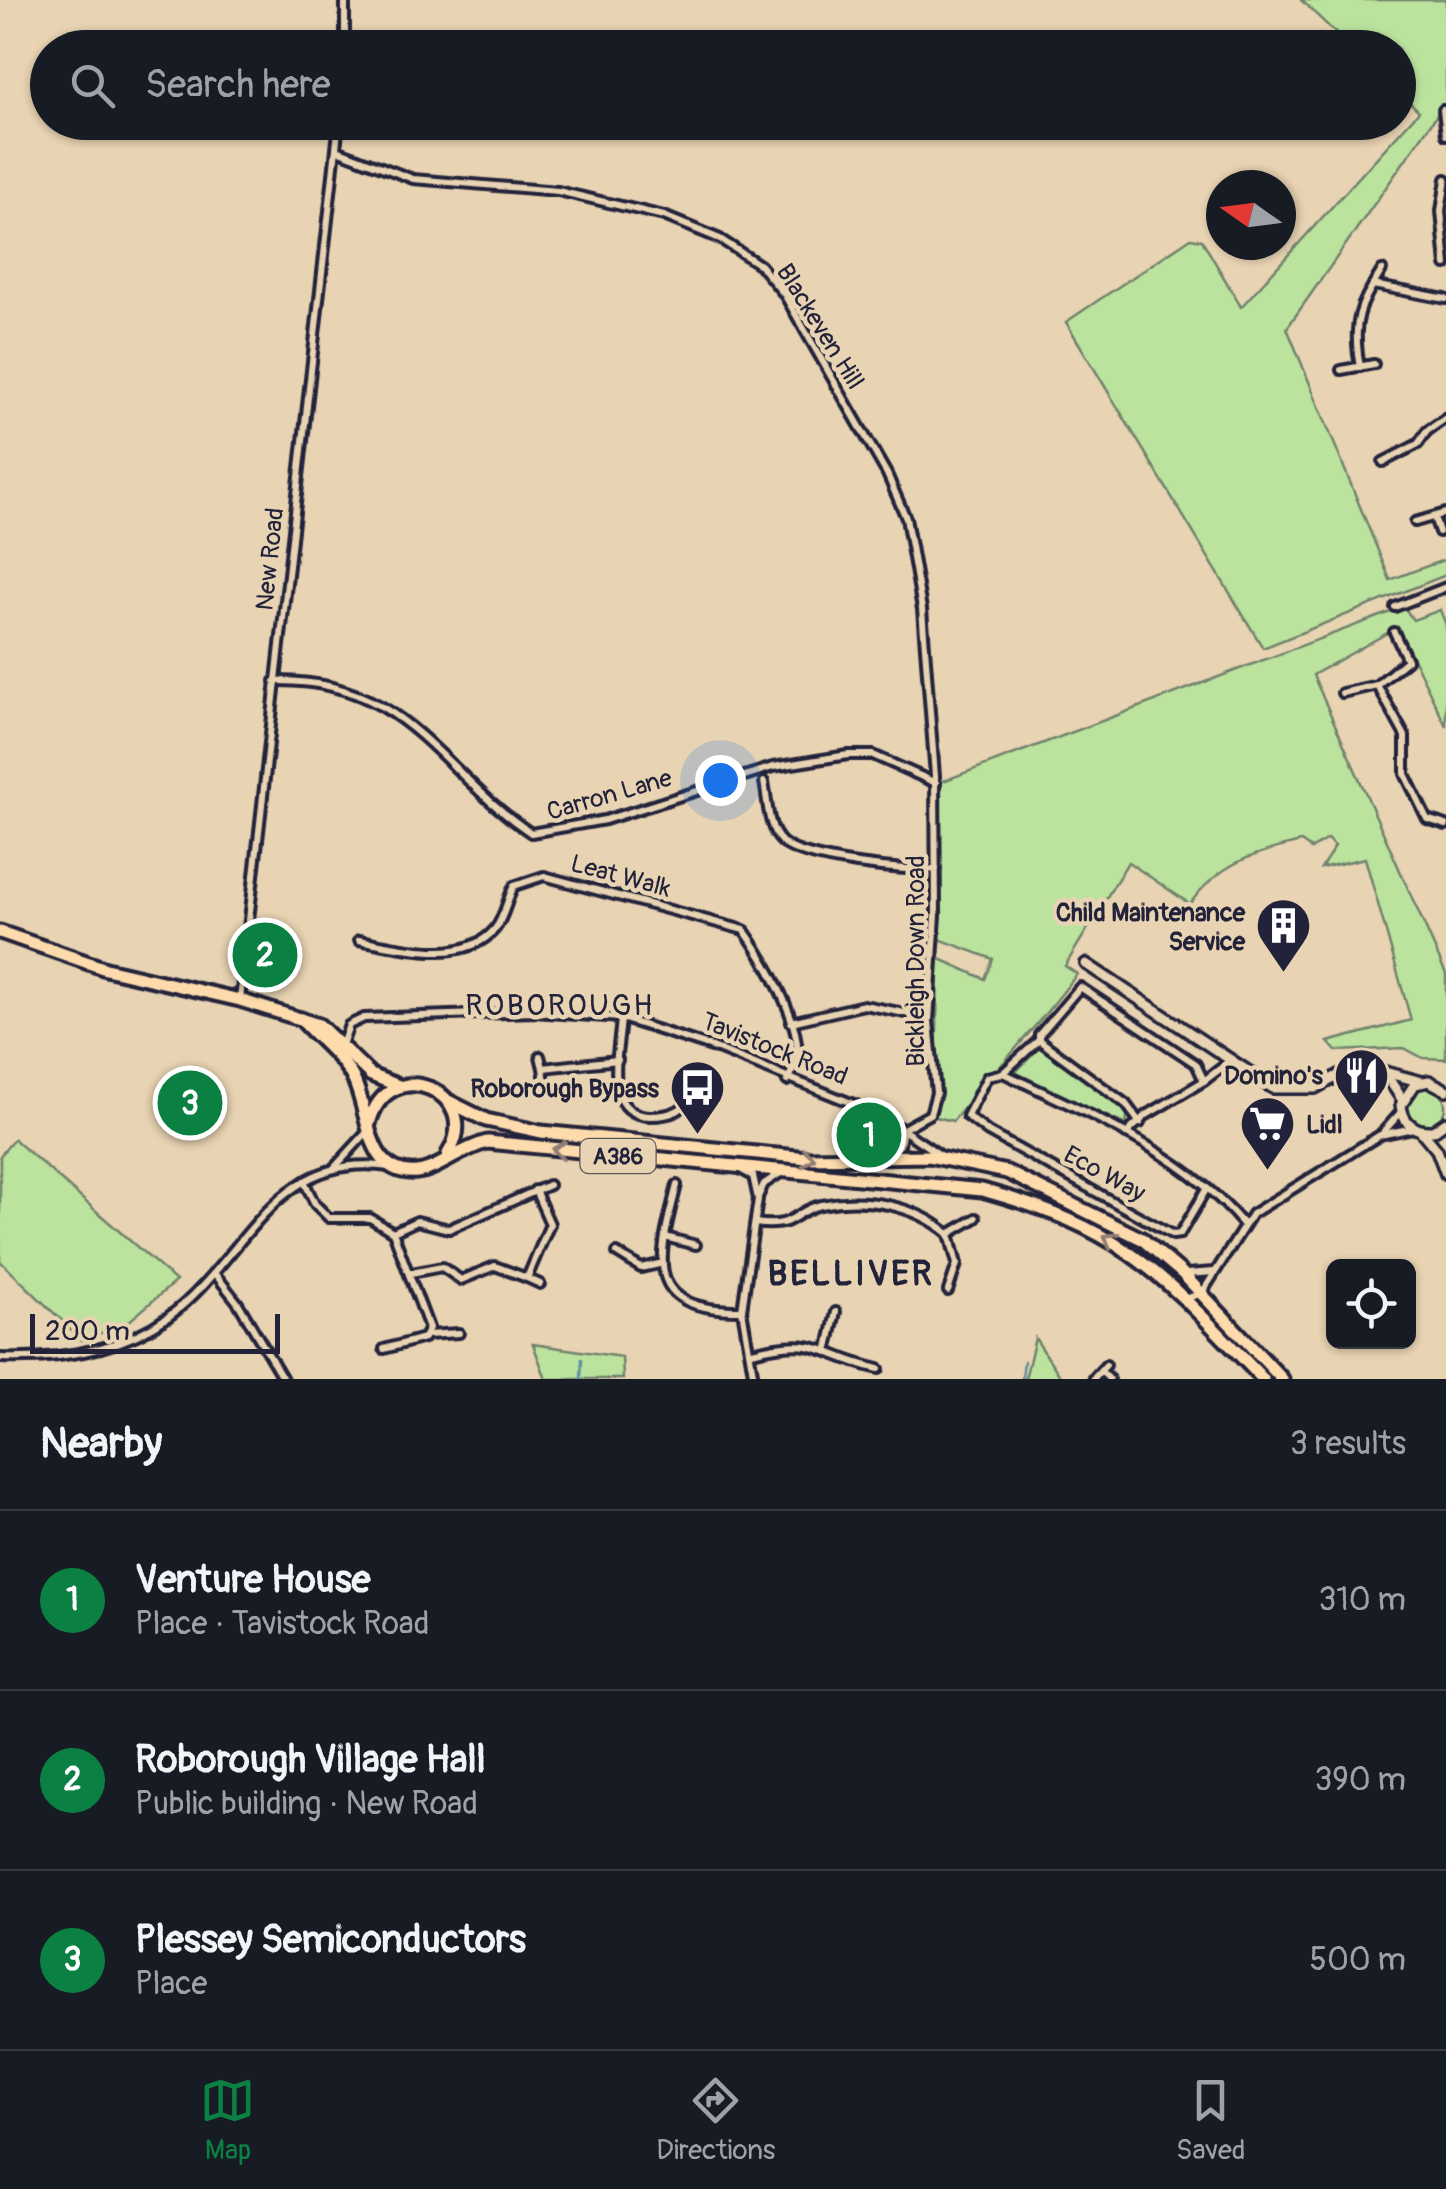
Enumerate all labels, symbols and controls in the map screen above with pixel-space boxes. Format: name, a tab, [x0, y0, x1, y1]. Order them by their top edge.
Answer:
search box	[30, 30, 1416, 140]
icon: search	[65, 58, 120, 113]
text: Search here	[145, 61, 331, 109]
north arrow	[1206, 170, 1296, 260]
street label: Blackeven Hill	[769, 258, 871, 395]
street label: New Road	[250, 506, 291, 612]
your location	[695, 755, 746, 806]
street label: Carron Lane	[543, 763, 676, 828]
street label: Leat Walk	[567, 848, 675, 905]
street label: Bickleigh Down Road	[901, 855, 932, 1067]
building icon: Child Maintenance Service	[1254, 896, 1314, 975]
place label: Child Maintenance Service	[1056, 898, 1246, 958]
pin: 2	[232, 918, 298, 992]
district label: ROBOROUGH	[465, 987, 655, 1024]
street label: Tavistock Road	[697, 1006, 852, 1093]
restaurant icon: Domino's	[1332, 1045, 1392, 1124]
bus stop icon: Roborough Bypass	[668, 1058, 728, 1137]
place label: Domino's	[1224, 1061, 1324, 1092]
pin: 3	[158, 1066, 222, 1140]
place label: Roborough Bypass	[470, 1074, 660, 1105]
supermarket icon: Lidl	[1237, 1094, 1297, 1173]
pin: 1	[836, 1098, 902, 1172]
place label: Lidl	[1306, 1110, 1343, 1141]
road number: A386	[580, 1139, 656, 1173]
street label: Eco Way	[1058, 1139, 1151, 1209]
one-way arrow	[550, 1140, 567, 1161]
one-way arrow	[800, 1146, 816, 1168]
one-way arrow	[1103, 1232, 1121, 1251]
district label: BELLIVER	[768, 1252, 934, 1296]
map controls	[1326, 1259, 1416, 1349]
button: locate	[1326, 1259, 1416, 1349]
scale bar	[30, 1309, 280, 1354]
text: 200 m	[45, 1314, 130, 1349]
text: Nearby	[40, 1418, 162, 1470]
text: 3 results	[1290, 1424, 1406, 1464]
text: Venture House	[135, 1556, 370, 1604]
text: 1	[66, 1580, 79, 1620]
text: 310 m	[1318, 1580, 1406, 1620]
text: Place · Tavistock Road	[135, 1604, 429, 1644]
text: Roborough Village Hall	[135, 1736, 486, 1784]
text: 2	[64, 1760, 81, 1800]
text: 390 m	[1314, 1760, 1406, 1800]
text: Public building · New Road	[135, 1784, 478, 1824]
text: Plessey Semiconductors	[135, 1916, 526, 1964]
text: 3	[64, 1940, 81, 1980]
text: 500 m	[1310, 1940, 1406, 1980]
text: Place	[135, 1964, 207, 2004]
tab: Map	[200, 2073, 255, 2168]
tab: Directions	[656, 2073, 775, 2168]
tab: Saved	[1176, 2073, 1246, 2168]

